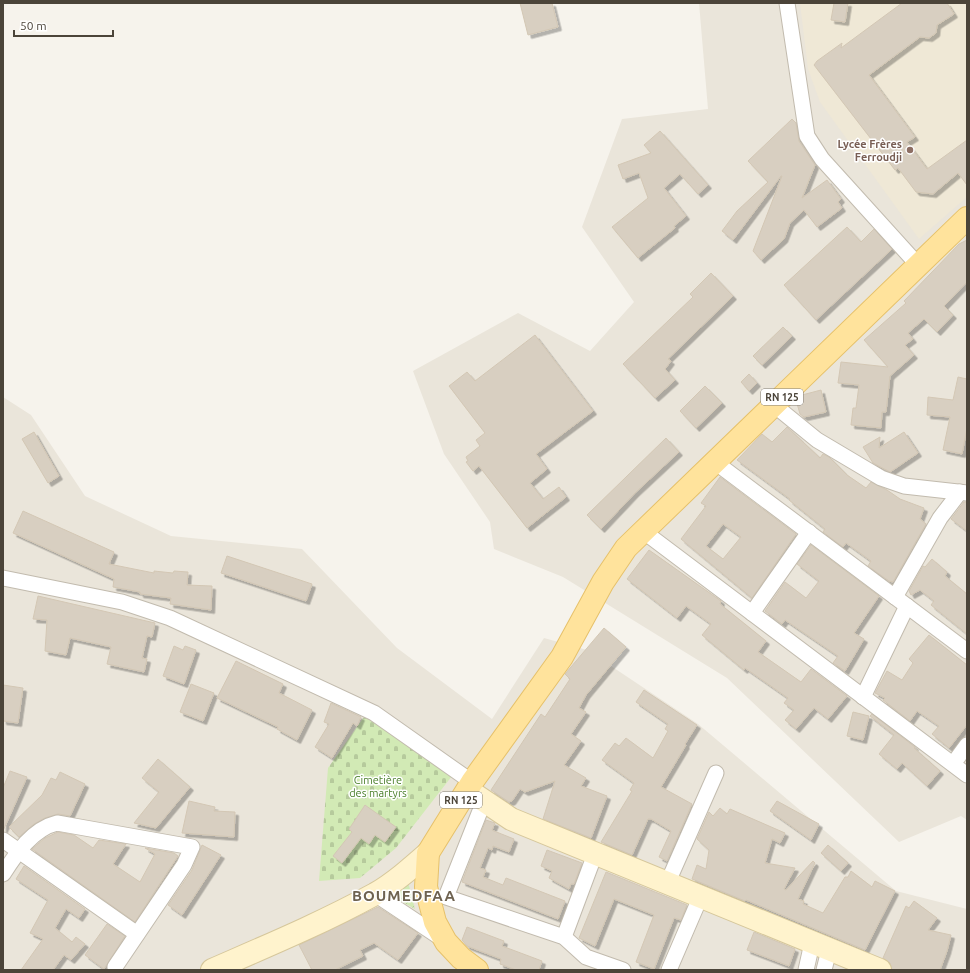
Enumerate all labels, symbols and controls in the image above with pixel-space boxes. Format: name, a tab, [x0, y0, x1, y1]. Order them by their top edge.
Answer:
scale bar	[14, 12, 113, 38]
text: 50 m	[20, 19, 47, 32]
place label: Lycée Frères Ferroudji	[837, 138, 902, 163]
marker: Lycée Frères Ferroudji	[905, 145, 915, 155]
road number: RN 125	[761, 389, 803, 405]
park label: Cimetière des martyrs	[349, 774, 407, 799]
road number: RN 125	[440, 792, 482, 808]
district label: BOUMEDFAA	[352, 887, 456, 904]

